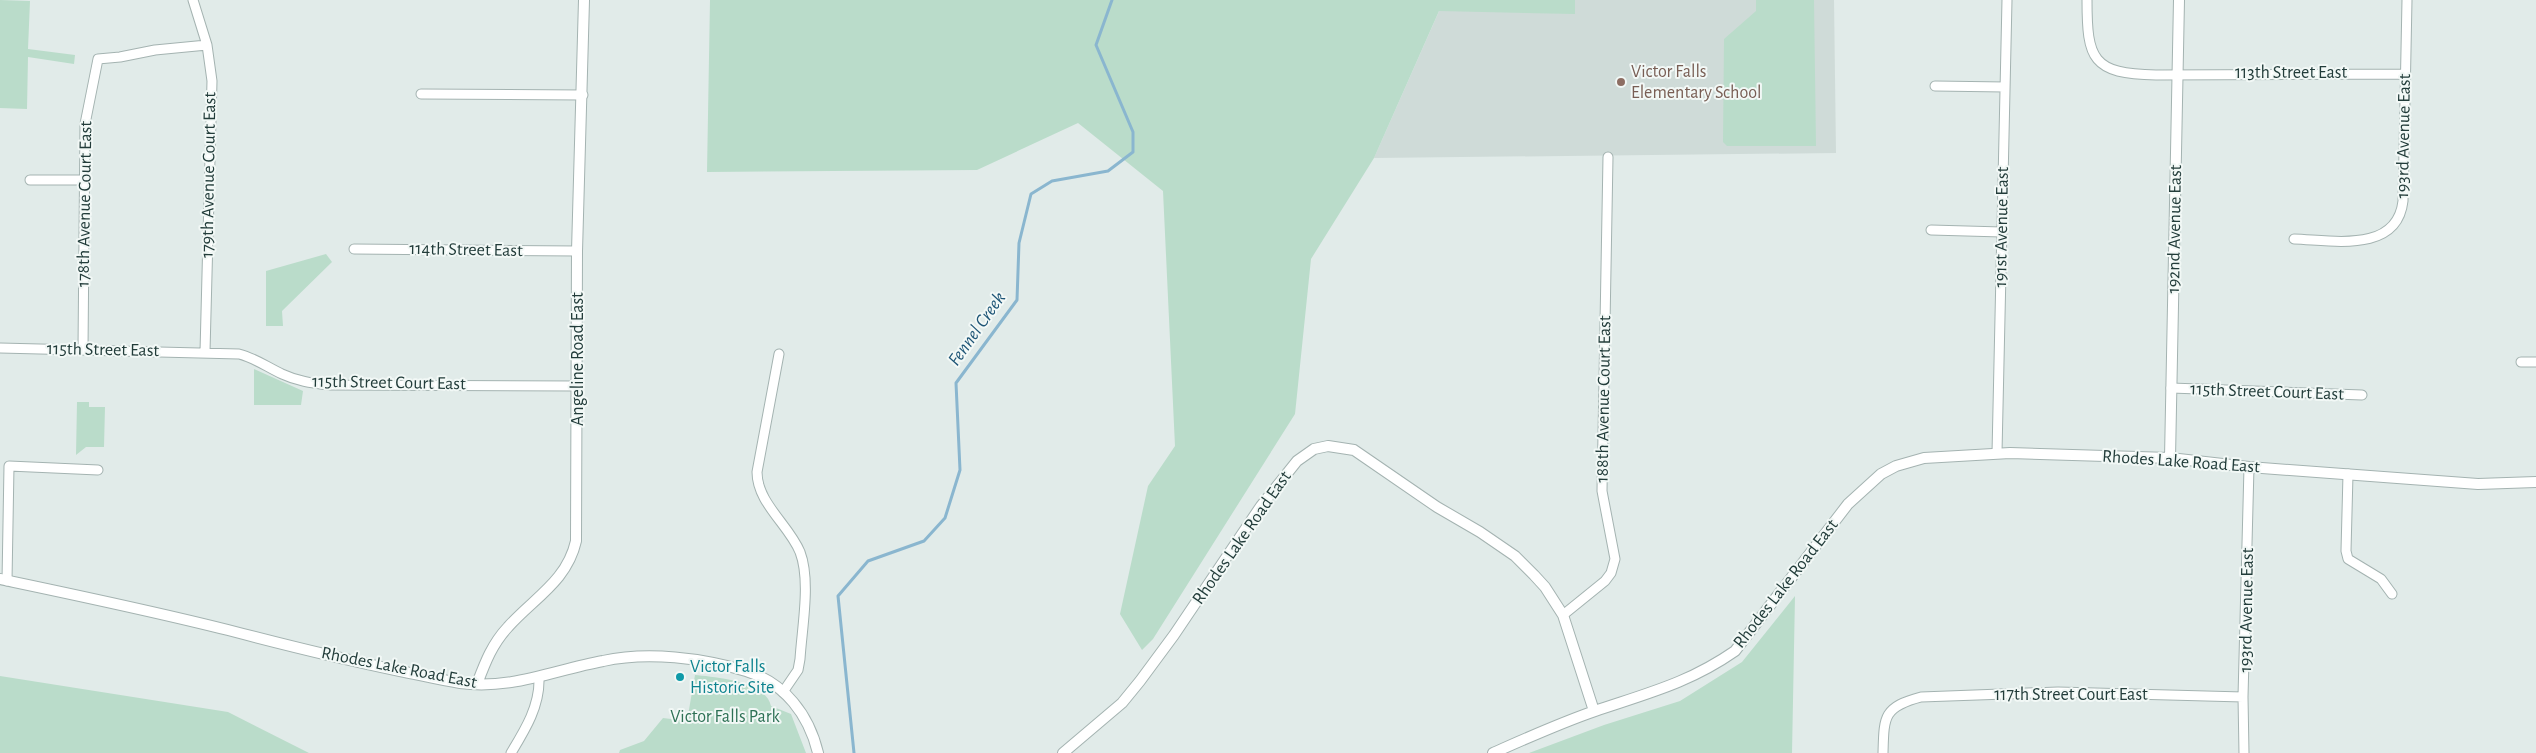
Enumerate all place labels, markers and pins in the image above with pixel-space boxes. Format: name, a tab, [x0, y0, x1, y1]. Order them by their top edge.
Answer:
place label: Victor Falls Elementary School	[1631, 63, 1762, 102]
marker: Victor Falls Elementary School	[1615, 76, 1627, 88]
place label: Victor Falls Historic Site	[690, 658, 774, 697]
marker: Victor Falls Historic Site	[674, 671, 686, 683]

